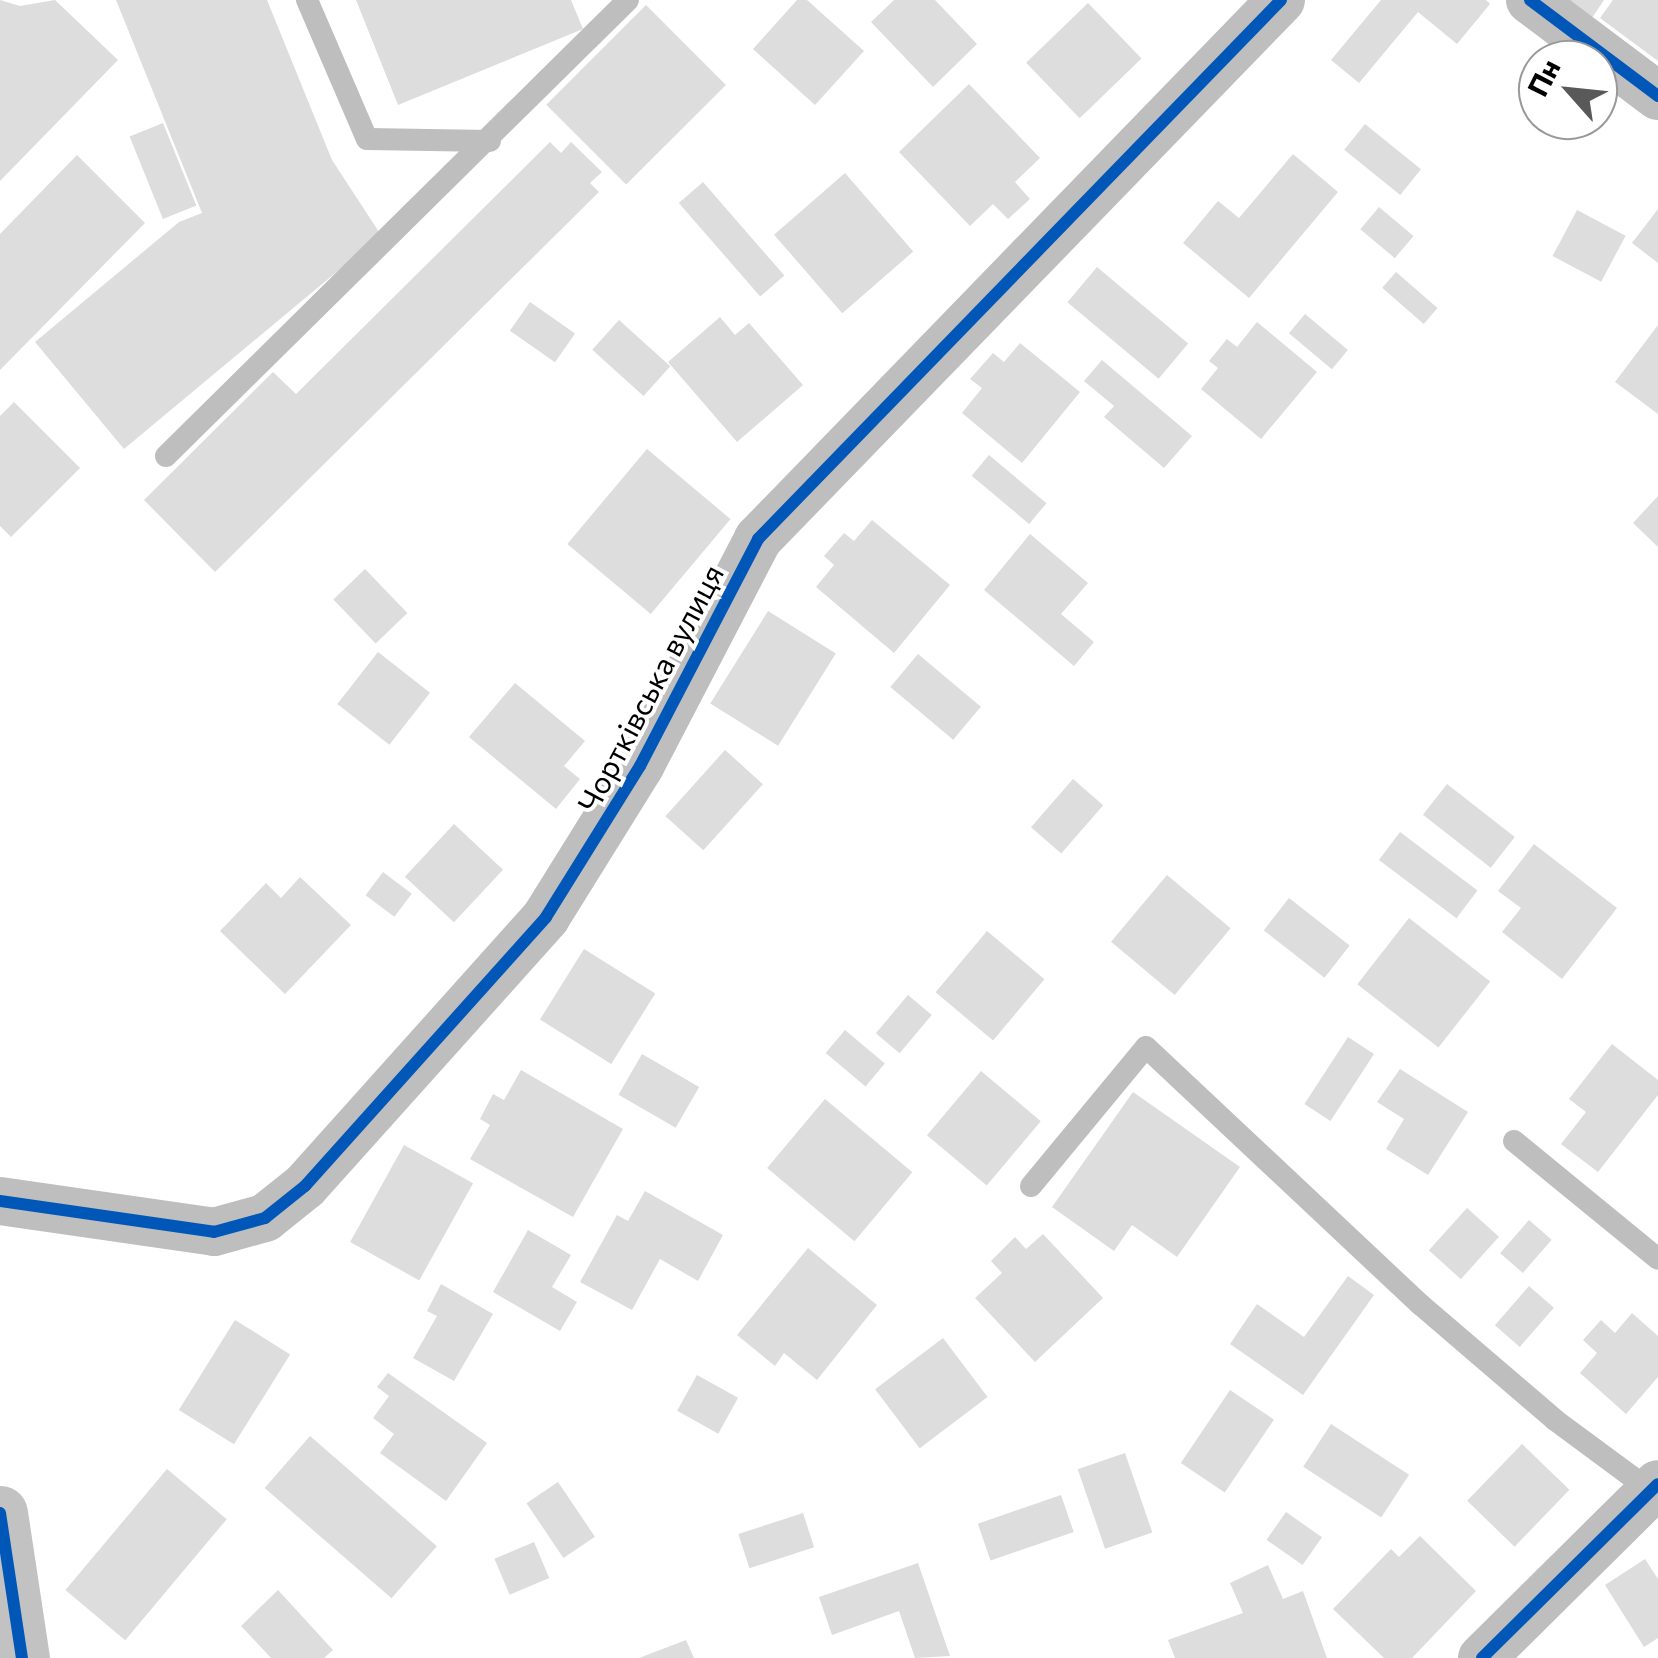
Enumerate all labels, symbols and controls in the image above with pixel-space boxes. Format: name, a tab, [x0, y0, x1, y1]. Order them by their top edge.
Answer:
north arrow	[1518, 40, 1618, 140]
text: Пн	[1519, 53, 1567, 102]
street label: Чортківська вулиця	[570, 558, 730, 818]

